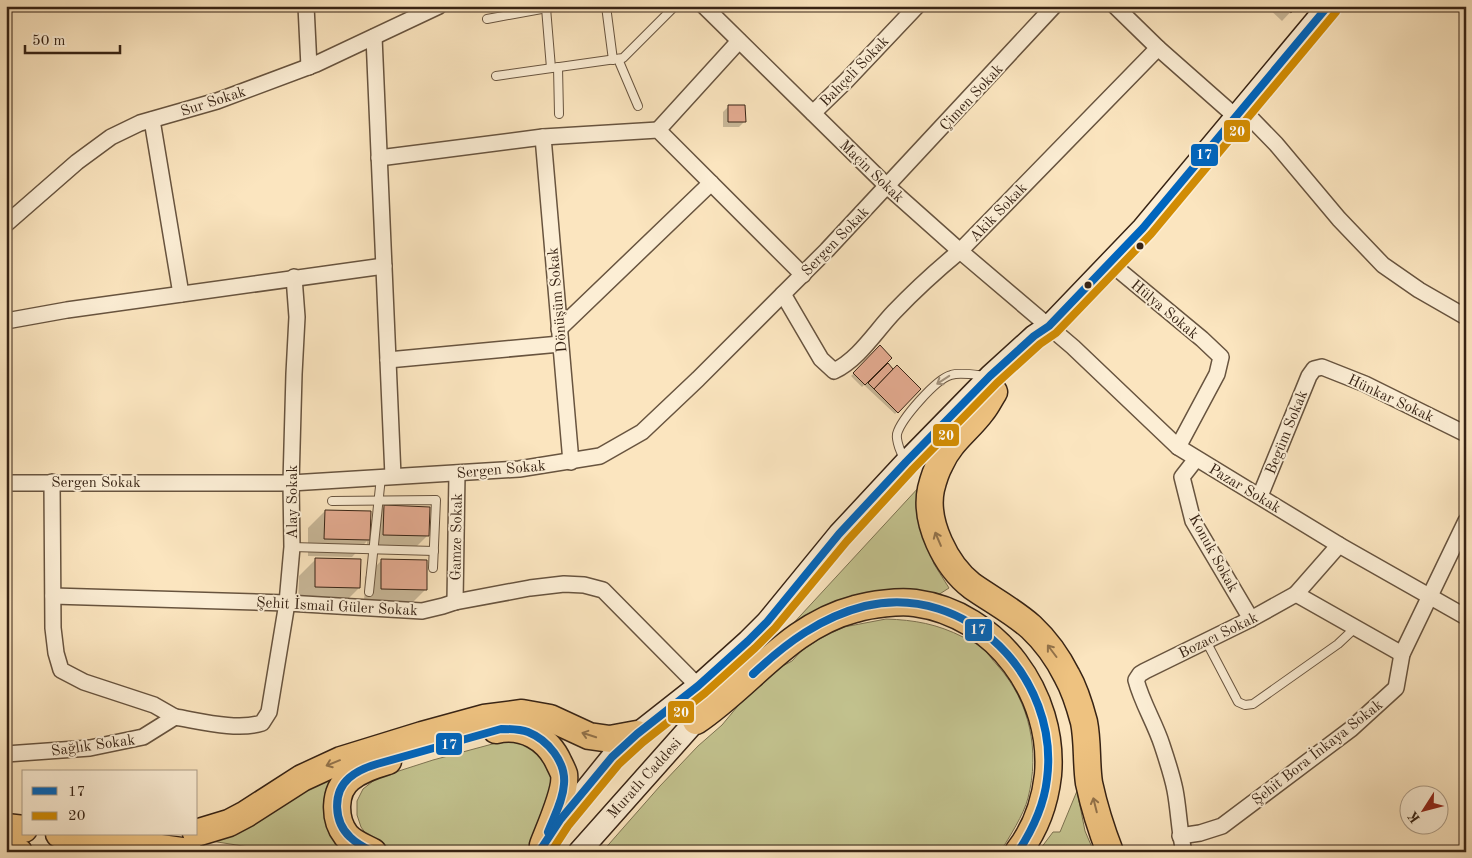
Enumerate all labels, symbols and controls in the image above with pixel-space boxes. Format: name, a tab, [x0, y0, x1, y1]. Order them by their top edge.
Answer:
scale bar	[25, 22, 120, 54]
text: 50 m	[32, 34, 66, 49]
street label: Bahçeli Sokak	[818, 34, 892, 110]
street label: Çimen Sokak	[938, 62, 1007, 134]
street label: Sur Sokak	[179, 85, 248, 120]
line badge: 20	[1223, 119, 1251, 143]
text: 20	[1229, 125, 1245, 139]
street label: Maçin Sokak	[836, 138, 906, 206]
line badge: 17	[1190, 143, 1219, 167]
text: 17	[1196, 148, 1212, 162]
street label: Akik Sokak	[968, 181, 1031, 245]
street label: Sergen Sokak	[800, 205, 873, 279]
unlabelled marker	[1135, 241, 1145, 251]
street label: Dönüşüm Sokak	[546, 246, 571, 353]
street label: Hülya Sokak	[1128, 278, 1201, 343]
unlabelled marker	[1083, 280, 1093, 290]
street label: Hünkar Sokak	[1345, 373, 1436, 426]
one-way arrow	[936, 374, 950, 385]
street label: Begüm Sokak	[1264, 388, 1311, 477]
line badge: 20	[932, 423, 960, 447]
text: 20	[938, 429, 954, 443]
street label: Sergen Sokak	[456, 459, 547, 482]
street label: Pazar Sokak	[1206, 462, 1283, 517]
street label: Alay Sokak	[286, 465, 301, 539]
street label: Sergen Sokak	[51, 476, 141, 491]
street label: Gamze Sokak	[449, 493, 466, 581]
street label: Konuk Sokak	[1185, 512, 1240, 595]
one-way arrow	[933, 532, 943, 547]
street label: Şehit İsmail Güler Sokak	[256, 593, 418, 619]
street label: Bozacı Sokak	[1177, 611, 1261, 662]
line badge: 17	[964, 618, 993, 642]
text: 17	[970, 623, 986, 637]
one-way arrow	[1047, 644, 1057, 658]
street label: Şehit Bora İnkaya Sokak	[1248, 695, 1386, 809]
line badge: 20	[667, 700, 695, 724]
text: 20	[673, 706, 689, 720]
one-way arrow	[581, 729, 597, 739]
line badge: 17	[435, 732, 463, 756]
street label: Sağlık Sokak	[50, 733, 136, 760]
street label: Muratlı Caddesi	[605, 736, 685, 822]
text: 17	[441, 738, 457, 752]
one-way arrow	[326, 759, 341, 769]
legend	[22, 770, 198, 836]
text: 17	[68, 785, 85, 800]
north arrow	[1400, 786, 1450, 836]
one-way arrow	[1090, 798, 1099, 814]
text: K	[1405, 808, 1423, 826]
text: 20	[68, 809, 85, 824]

